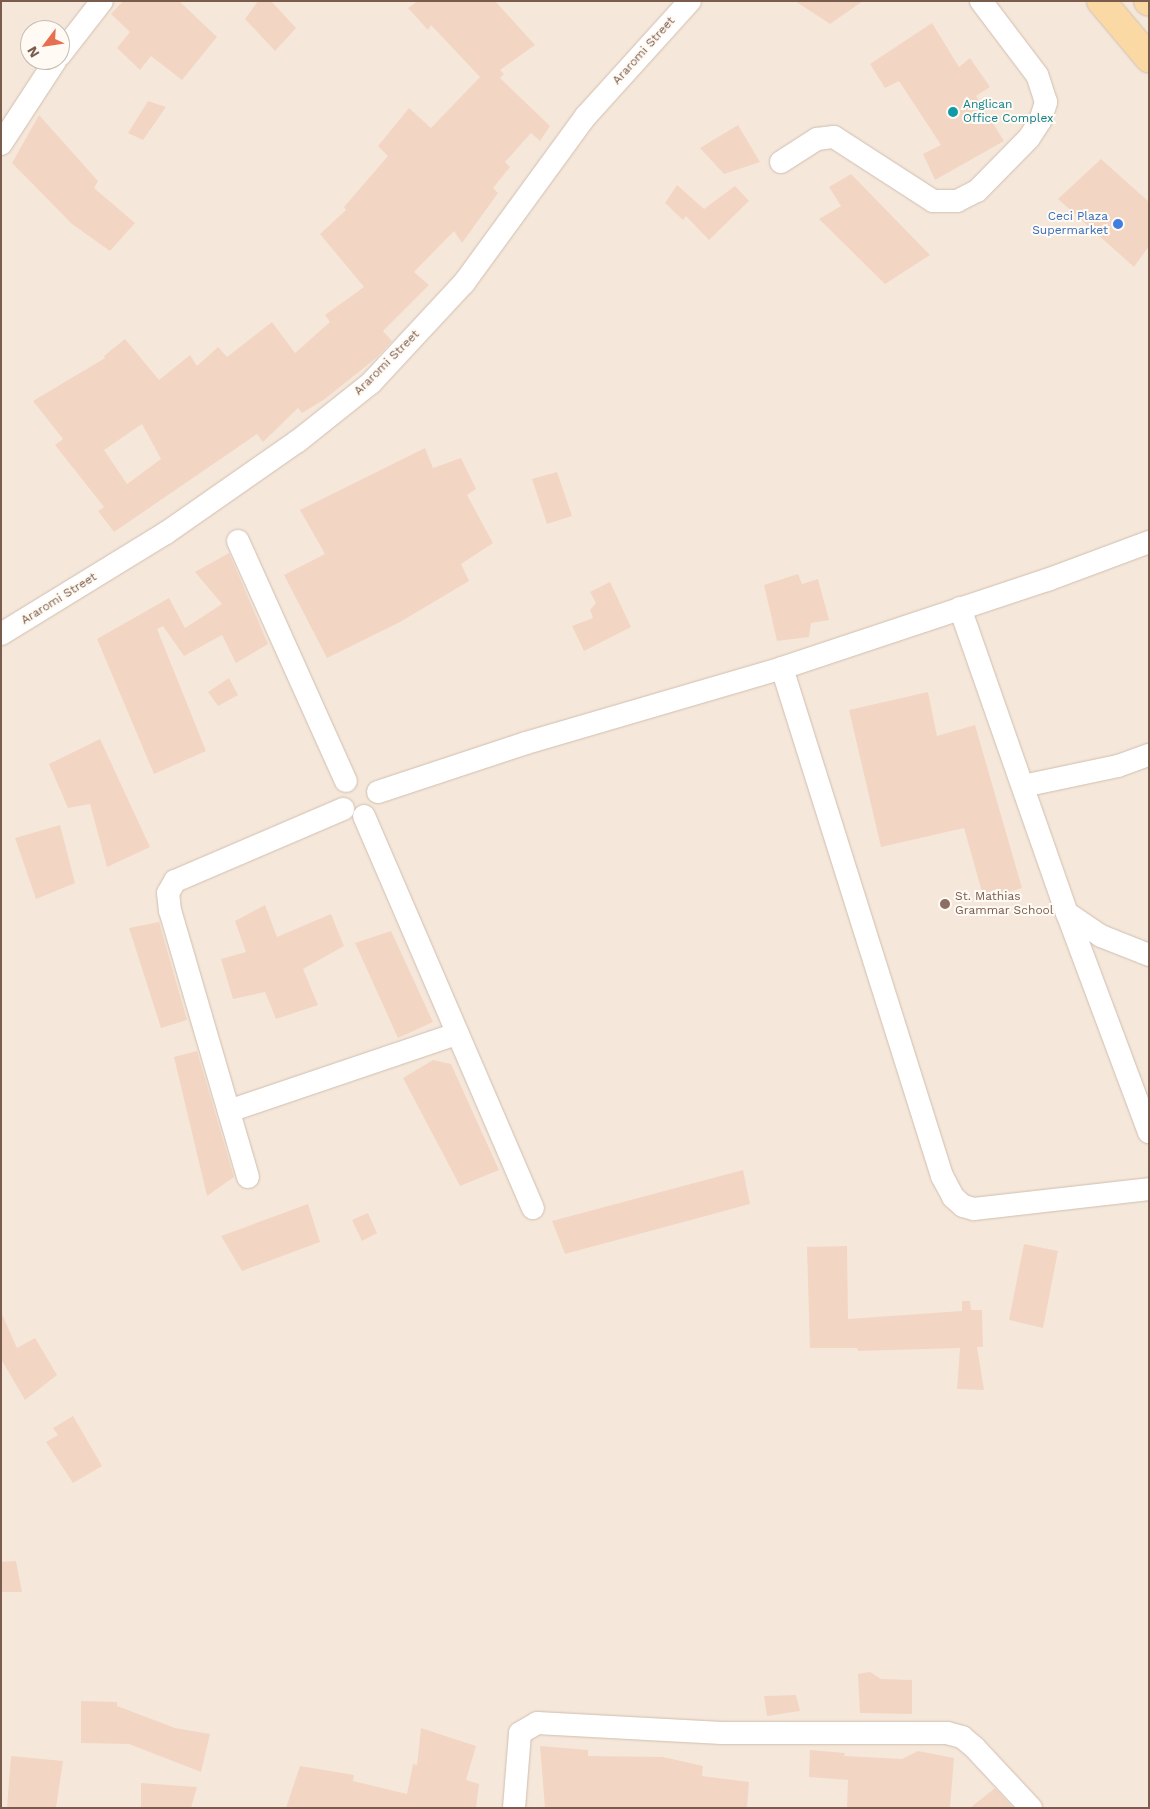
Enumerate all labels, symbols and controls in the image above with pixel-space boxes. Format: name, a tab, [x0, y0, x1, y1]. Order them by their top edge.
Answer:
street label: Araromi Street	[610, 14, 678, 88]
north arrow	[20, 20, 70, 70]
text: N	[23, 44, 43, 61]
place label: Anglican Office Complex	[963, 98, 1053, 126]
marker: Anglican Office Complex	[947, 106, 959, 118]
place label: Ceci Plaza Supermarket	[1032, 210, 1108, 238]
marker: Ceci Plaza Supermarket	[1112, 218, 1124, 230]
street label: Araromi Street	[351, 327, 423, 399]
street label: Araromi Street	[19, 570, 99, 628]
place label: St. Mathias Grammar School	[955, 890, 1054, 918]
marker: St. Mathias Grammar School	[939, 898, 951, 910]

